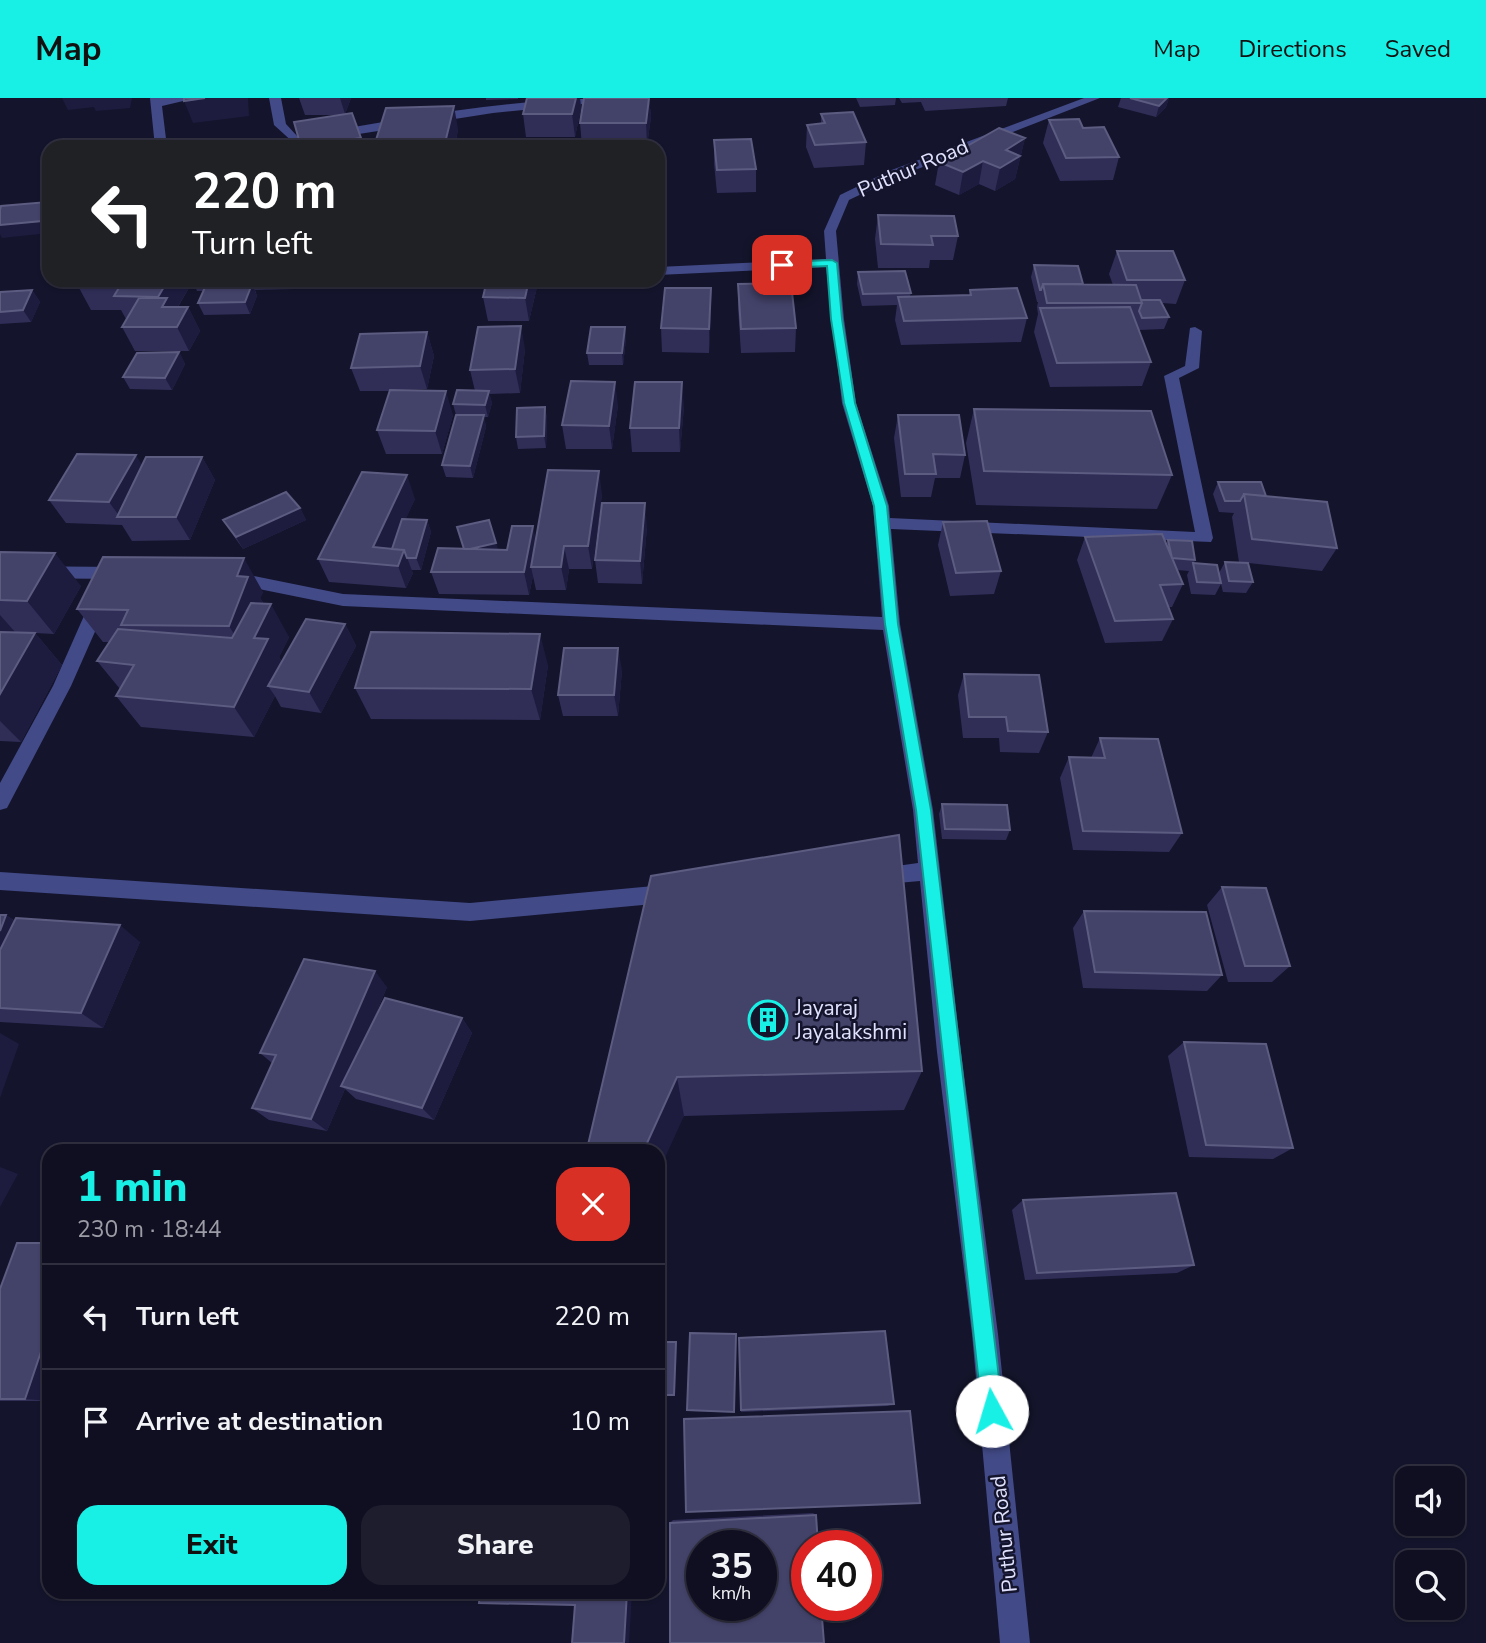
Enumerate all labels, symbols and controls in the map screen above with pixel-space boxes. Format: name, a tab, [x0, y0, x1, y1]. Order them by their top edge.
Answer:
text: Map	[35, 27, 102, 72]
text: Map	[1153, 33, 1200, 65]
text: Directions	[1238, 33, 1347, 65]
text: Saved	[1385, 33, 1451, 65]
street label: Puthur Road	[853, 132, 973, 204]
text: 220 m	[192, 158, 336, 225]
icon: left	[77, 168, 168, 259]
text: Turn left	[192, 222, 312, 265]
pin	[752, 235, 812, 295]
icon: arrive	[763, 246, 801, 284]
place label: Jayaraj Jayalakshmi	[794, 994, 907, 1046]
building icon: Jayaraj Jayalakshmi	[747, 999, 789, 1041]
text: 1 min	[77, 1159, 187, 1216]
button: close	[556, 1167, 630, 1241]
text: 230 m · 18:44	[77, 1214, 222, 1245]
icon: left	[77, 1298, 115, 1336]
text: Turn left	[136, 1299, 239, 1334]
text: 220 m	[554, 1299, 630, 1334]
position arrow	[955, 1374, 1029, 1448]
icon: arrive	[77, 1403, 115, 1441]
text: Arrive at destination	[136, 1404, 383, 1439]
text: 10 m	[570, 1404, 630, 1439]
map controls	[1395, 1466, 1465, 1620]
button: sound	[1395, 1466, 1465, 1536]
street label: Puthur Road	[984, 1474, 1024, 1594]
button: Exit	[77, 1505, 347, 1585]
button: Share	[361, 1505, 630, 1585]
speed limit sign: 40	[791, 1530, 882, 1621]
text: 35	[710, 1543, 753, 1590]
button: search	[1395, 1550, 1465, 1620]
text: km/h	[712, 1581, 751, 1605]

